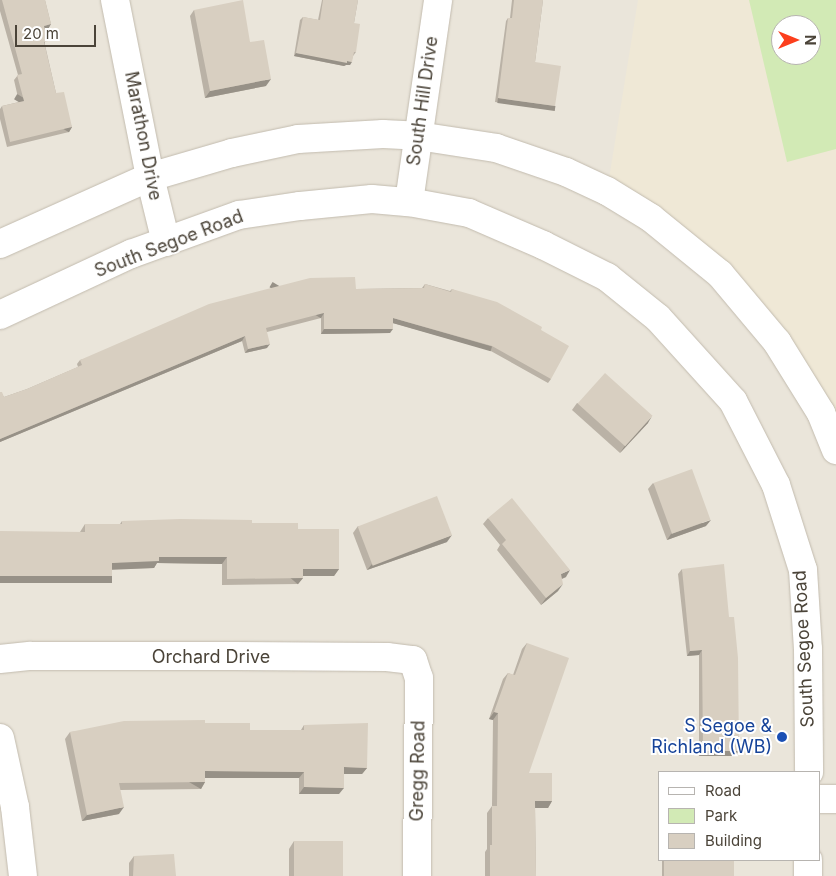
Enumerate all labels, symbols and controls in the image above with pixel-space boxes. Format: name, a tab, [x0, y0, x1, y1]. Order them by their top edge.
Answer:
scale bar	[18, 15, 99, 47]
north arrow	[771, 15, 821, 65]
text: 20 m	[23, 24, 59, 43]
street label: South Hill Drive	[403, 35, 443, 167]
text: N	[802, 35, 819, 45]
street label: Marathon Drive	[120, 70, 166, 202]
street label: South Segoe Road	[92, 206, 246, 282]
street label: South Segoe Road	[789, 570, 819, 728]
street label: Orchard Drive	[152, 646, 270, 668]
place label: S Segoe & Richland (WB)	[651, 716, 772, 759]
street label: Gregg Road	[406, 720, 430, 822]
marker: S Segoe & Richland (WB)	[776, 731, 788, 743]
legend	[658, 771, 821, 861]
text: Road	[705, 781, 741, 800]
text: Park	[705, 806, 737, 825]
text: Building	[705, 831, 762, 850]

